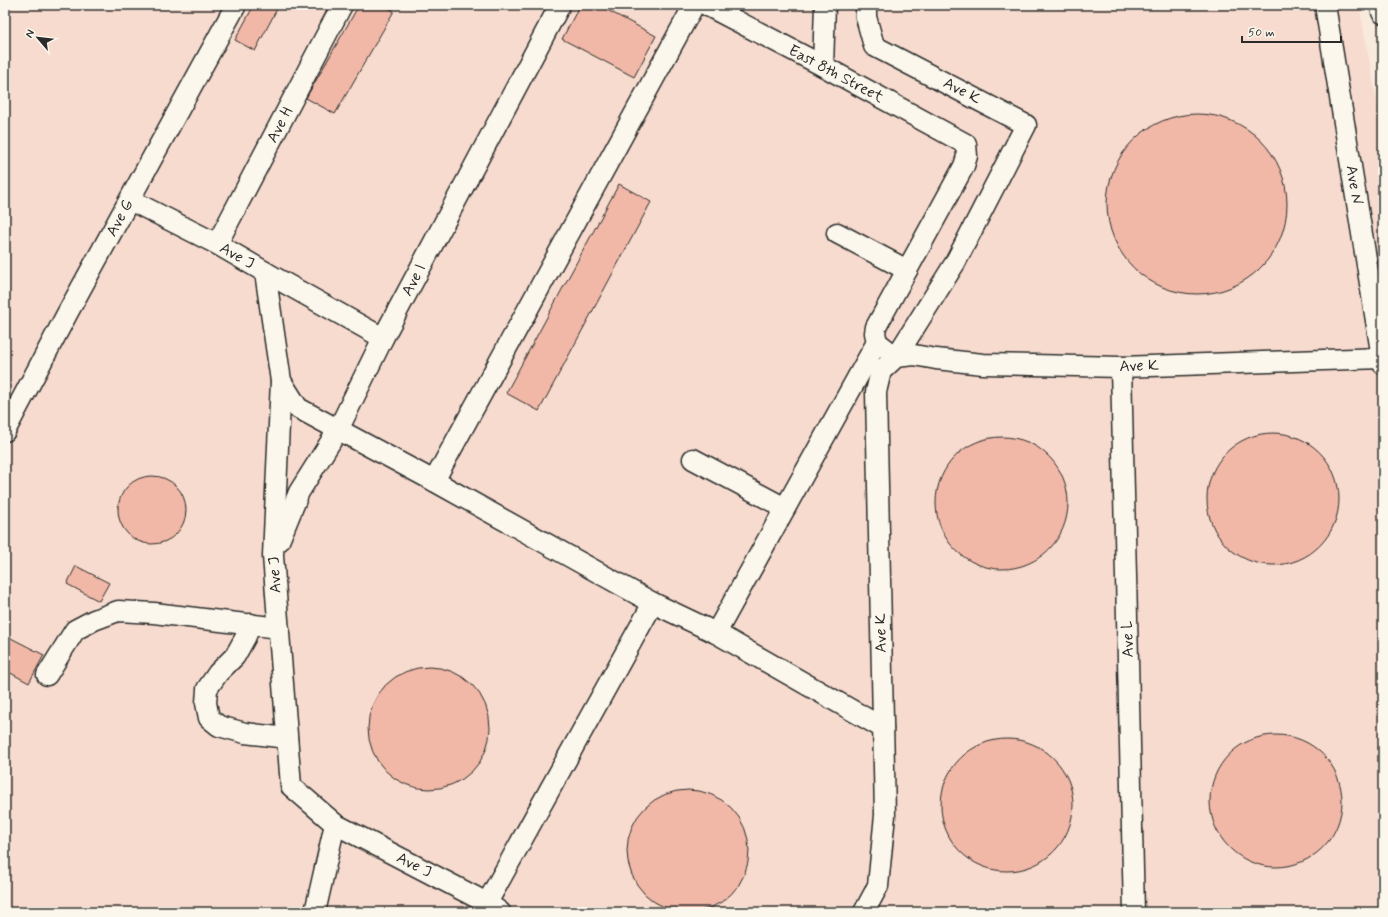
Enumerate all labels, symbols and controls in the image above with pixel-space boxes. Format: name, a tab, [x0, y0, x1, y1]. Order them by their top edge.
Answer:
north arrow	[18, 18, 58, 58]
scale bar	[1242, 18, 1341, 44]
text: 50 m	[1248, 25, 1275, 41]
text: N	[22, 27, 38, 40]
street label: East 8th Street	[785, 40, 888, 108]
street label: Ave K	[940, 73, 985, 109]
street label: Ave H	[262, 103, 298, 147]
street label: Ave N	[1341, 164, 1367, 206]
street label: Ave G	[101, 195, 139, 240]
street label: Ave J	[216, 238, 258, 274]
street label: Ave I	[397, 260, 431, 300]
street label: Ave K	[1119, 355, 1159, 377]
street label: Ave J	[264, 556, 286, 594]
street label: Ave K	[870, 613, 892, 653]
street label: Ave L	[1117, 620, 1139, 658]
street label: Ave J	[393, 847, 435, 883]

